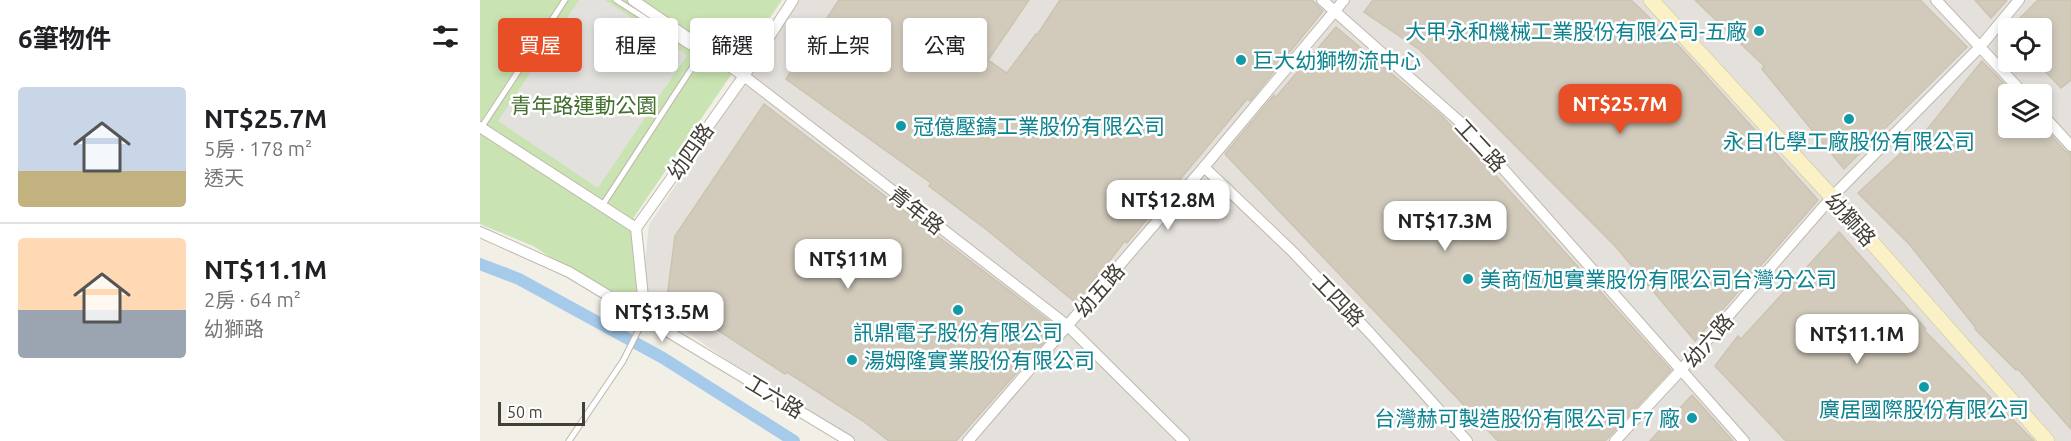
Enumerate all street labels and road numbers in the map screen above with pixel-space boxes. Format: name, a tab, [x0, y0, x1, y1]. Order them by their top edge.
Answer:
street label: 工二路	[1451, 114, 1511, 176]
street label: 幼四路	[662, 118, 718, 184]
street label: 青年路	[885, 181, 949, 239]
street label: 幼獅路	[1821, 188, 1881, 250]
street label: 幼五路	[1069, 258, 1129, 322]
street label: 工四路	[1308, 269, 1370, 331]
street label: 幼六路	[1678, 308, 1738, 372]
street label: 工六路	[742, 369, 808, 423]

